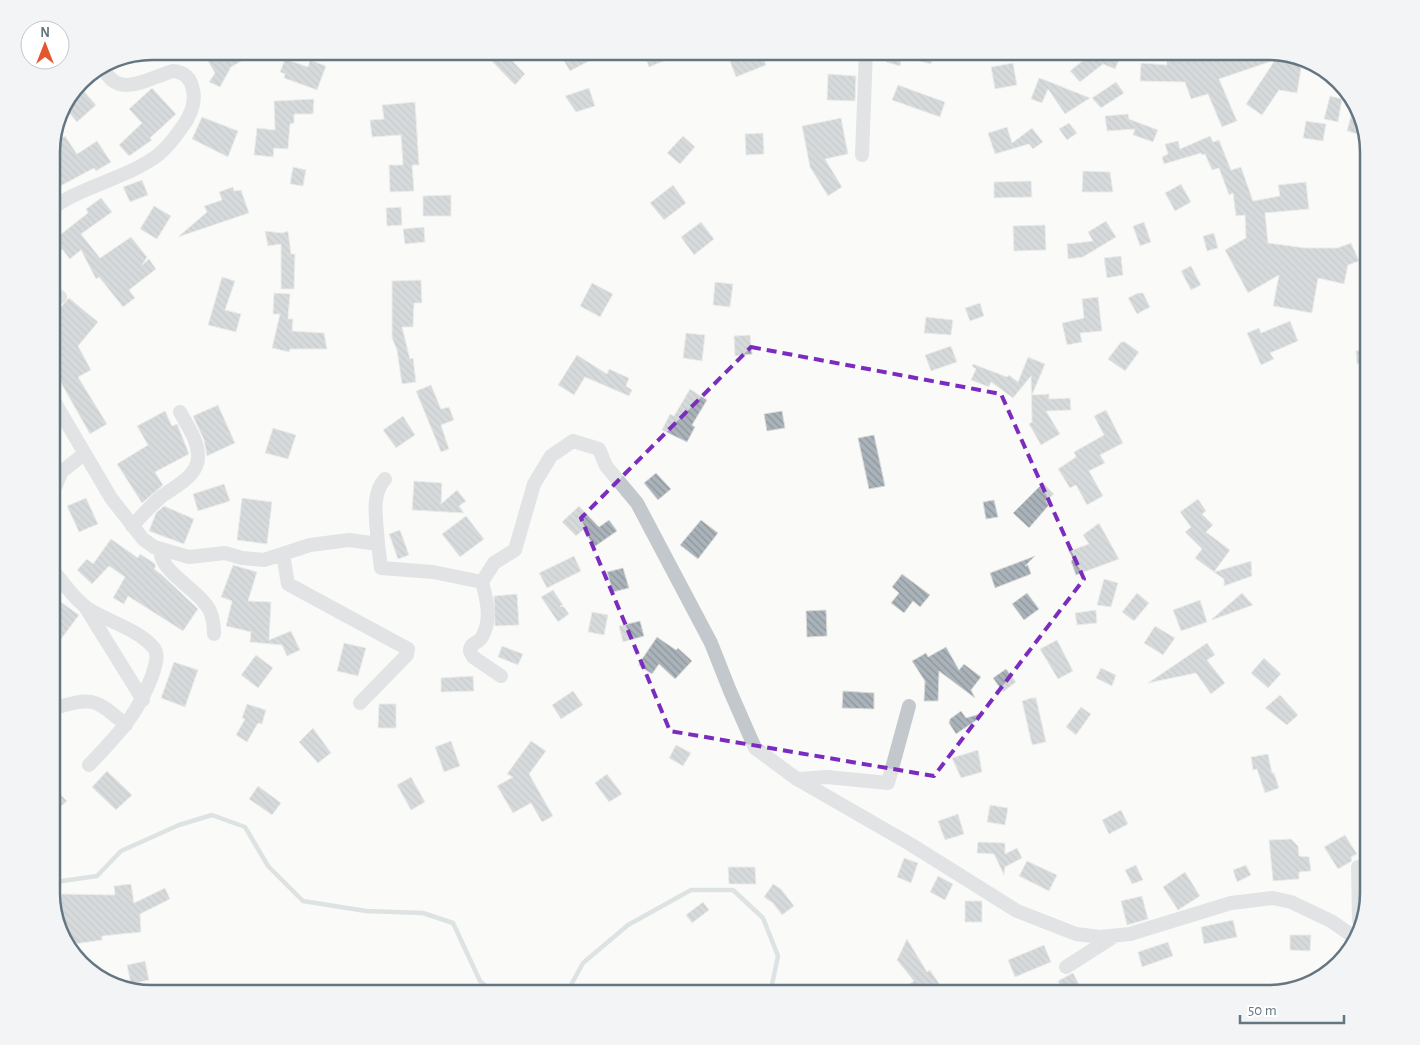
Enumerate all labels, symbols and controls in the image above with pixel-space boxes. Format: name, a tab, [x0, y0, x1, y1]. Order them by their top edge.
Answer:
north arrow	[20, 20, 70, 70]
text: N	[40, 26, 50, 40]
scale bar	[1240, 992, 1344, 1024]
text: 50 m	[1248, 1003, 1277, 1018]

